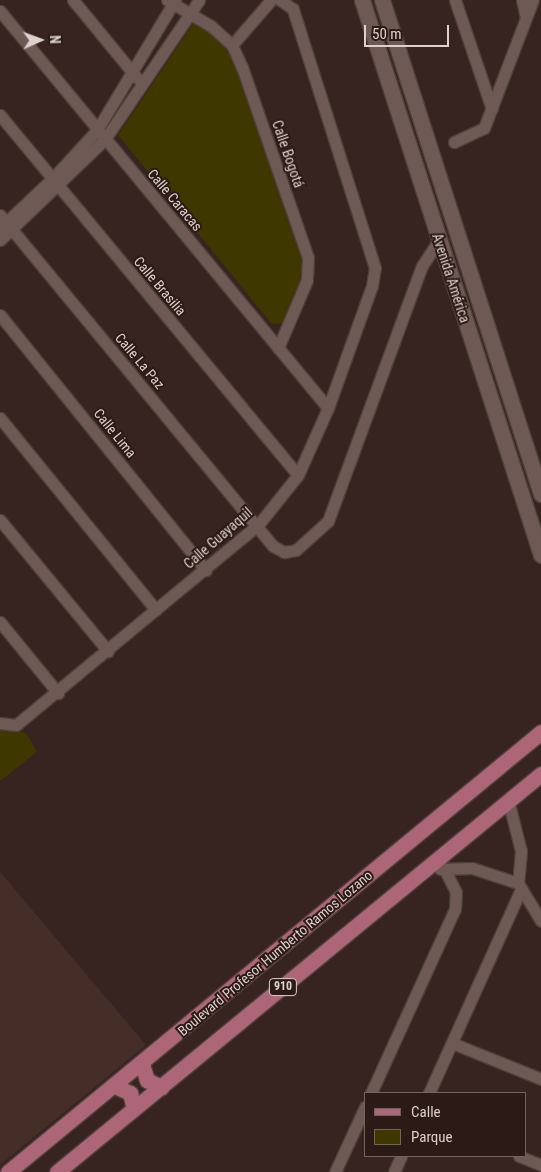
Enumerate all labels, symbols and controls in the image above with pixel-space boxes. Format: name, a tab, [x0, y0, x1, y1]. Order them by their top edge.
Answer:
north arrow	[15, 15, 65, 65]
scale bar	[366, 15, 451, 47]
text: 50 m	[372, 25, 402, 43]
text: N	[47, 35, 63, 44]
street label: Calle Bogotá	[269, 118, 307, 190]
street label: Calle Caracas	[144, 166, 206, 234]
street label: Avenida América	[429, 231, 473, 325]
street label: Calle Brasilia	[130, 253, 190, 319]
street label: Calle La Paz	[112, 330, 168, 392]
street label: Calle Lima	[90, 405, 140, 461]
street label: Calle Guayaquil	[180, 504, 256, 572]
street label: Boulevard Profesor Humberto Ramos Lozano	[174, 867, 376, 1039]
road number: 910	[268, 978, 298, 996]
legend	[364, 1092, 526, 1157]
text: Calle	[411, 1103, 441, 1121]
text: Parque	[411, 1128, 453, 1146]

